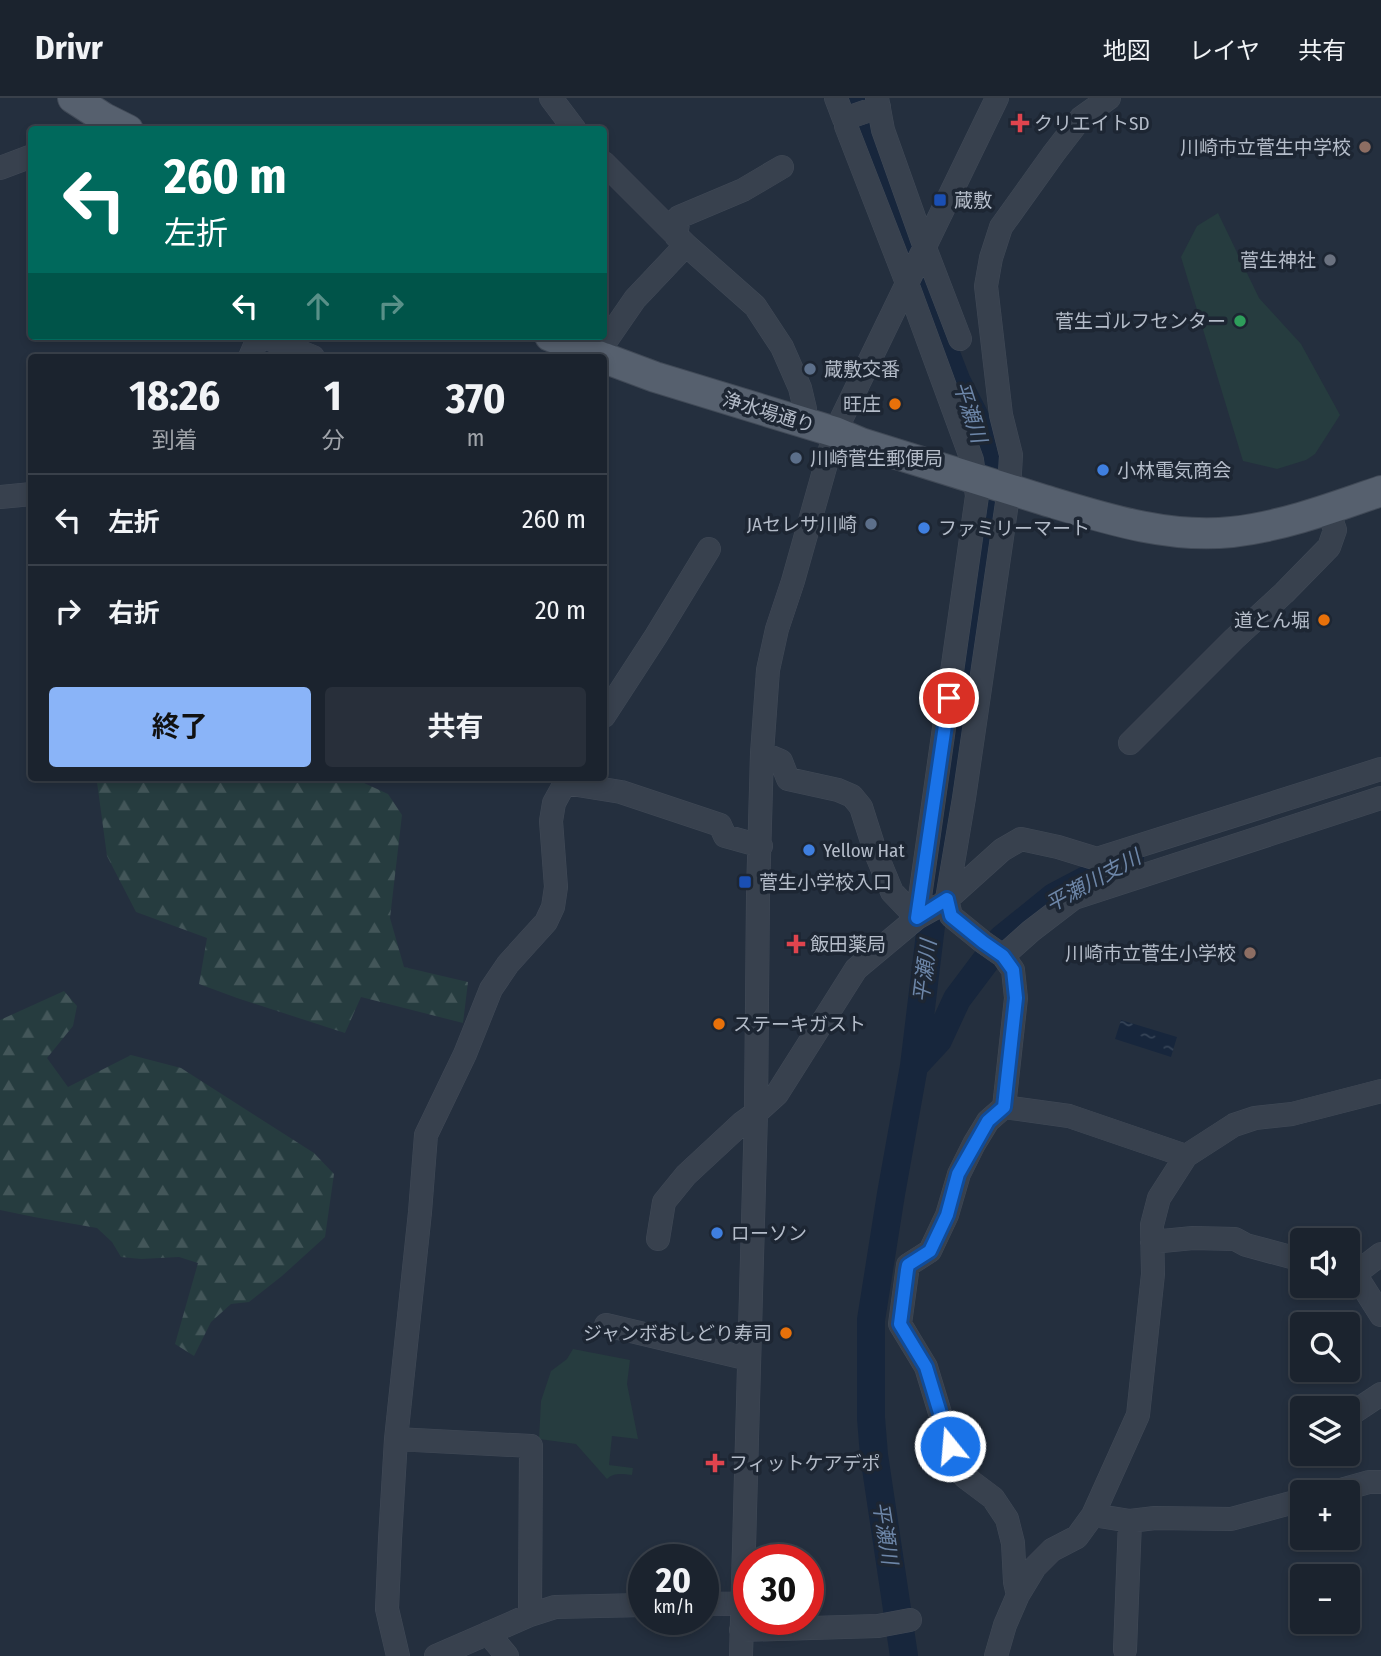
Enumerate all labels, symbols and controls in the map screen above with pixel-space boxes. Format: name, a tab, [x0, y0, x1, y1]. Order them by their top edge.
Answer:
text: Drivr	[35, 28, 103, 68]
text: 地図	[1103, 37, 1151, 65]
text: レイヤ	[1189, 37, 1260, 65]
text: 共有	[1298, 37, 1346, 65]
place label: クリエイトSD	[1034, 112, 1149, 135]
marker: クリエイトSD	[1012, 115, 1028, 131]
place label: 川崎市立菅生中学校	[1180, 136, 1351, 159]
marker: 川崎市立菅生中学校	[1357, 139, 1373, 155]
text: 260 m	[164, 147, 287, 206]
icon: left	[49, 154, 140, 245]
place label: 蔵敷	[954, 189, 992, 212]
marker: 蔵敷	[932, 192, 948, 208]
text: 左折	[164, 214, 228, 252]
place label: 菅生神社	[1240, 249, 1316, 272]
marker: 菅生神社	[1322, 252, 1338, 268]
icon: left	[226, 287, 264, 325]
icon: ahead	[299, 287, 337, 325]
icon: right	[372, 287, 410, 325]
place label: 菅生ゴルフセンター	[1055, 310, 1226, 333]
marker: 菅生ゴルフセンター	[1232, 313, 1248, 329]
place label: 蔵敷交番	[824, 358, 900, 381]
marker: 蔵敷交番	[802, 361, 818, 377]
text: 18:26	[129, 371, 220, 421]
text: 1	[324, 371, 342, 421]
text: 370	[446, 374, 506, 424]
water label: 平瀬川	[948, 378, 993, 448]
street label: 浄水場通り	[720, 388, 818, 437]
place label: 旺庄	[843, 393, 881, 416]
marker: 旺庄	[887, 396, 903, 412]
text: m	[467, 424, 485, 452]
text: 到着	[152, 426, 198, 454]
text: 分	[321, 426, 344, 454]
place label: 川崎菅生郵便局	[810, 447, 943, 470]
marker: 川崎菅生郵便局	[788, 450, 804, 466]
place label: 小林電気商会	[1117, 459, 1231, 482]
marker: 小林電気商会	[1095, 462, 1111, 478]
icon: left	[49, 501, 87, 539]
text: 260 m	[522, 504, 586, 535]
text: 左折	[108, 507, 160, 538]
place label: JAセレサ川崎	[747, 513, 857, 536]
marker: JAセレサ川崎	[863, 516, 879, 532]
place label: ファミリーマート	[938, 517, 1090, 540]
marker: ファミリーマート	[916, 520, 932, 536]
icon: right	[49, 592, 87, 630]
text: 20 m	[535, 595, 586, 626]
text: 右折	[108, 598, 160, 629]
place label: 道とん堀	[1234, 609, 1310, 632]
marker: 道とん堀	[1316, 612, 1332, 628]
pin	[919, 668, 979, 728]
icon: arrive	[930, 679, 968, 717]
button: 終了	[49, 687, 311, 767]
button: 共有	[325, 687, 586, 767]
place label: Yellow Hat	[823, 839, 905, 862]
marker: Yellow Hat	[801, 842, 817, 858]
water label: 平瀬川支川	[1041, 843, 1147, 918]
place label: 菅生小学校入口	[759, 871, 892, 894]
marker: 菅生小学校入口	[737, 874, 753, 890]
place label: 飯田薬局	[810, 933, 886, 956]
marker: 飯田薬局	[788, 936, 804, 952]
water label: 平瀬川	[908, 936, 942, 1004]
place label: 川崎市立菅生小学校	[1065, 942, 1236, 965]
marker: 川崎市立菅生小学校	[1242, 945, 1258, 961]
place label: ステーキガスト	[733, 1013, 866, 1036]
marker: ステーキガスト	[711, 1016, 727, 1032]
place label: ローソン	[731, 1222, 807, 1245]
marker: ローソン	[709, 1225, 725, 1241]
map controls	[1290, 1228, 1360, 1634]
button: sound	[1290, 1228, 1360, 1298]
button: search	[1290, 1312, 1360, 1382]
place label: ジャンボおしどり寿司	[583, 1322, 772, 1345]
marker: ジャンボおしどり寿司	[778, 1325, 794, 1341]
button: layers	[1290, 1396, 1360, 1466]
position arrow	[913, 1409, 987, 1483]
place label: フィットケアデポ	[729, 1452, 881, 1475]
marker: フィットケアデポ	[707, 1455, 723, 1471]
button: +	[1290, 1480, 1360, 1550]
water label: 平瀬川	[867, 1500, 903, 1568]
speed limit sign: 30	[733, 1544, 824, 1635]
text: 20	[656, 1559, 691, 1601]
button: −	[1290, 1564, 1360, 1634]
text: km/h	[653, 1596, 694, 1618]

